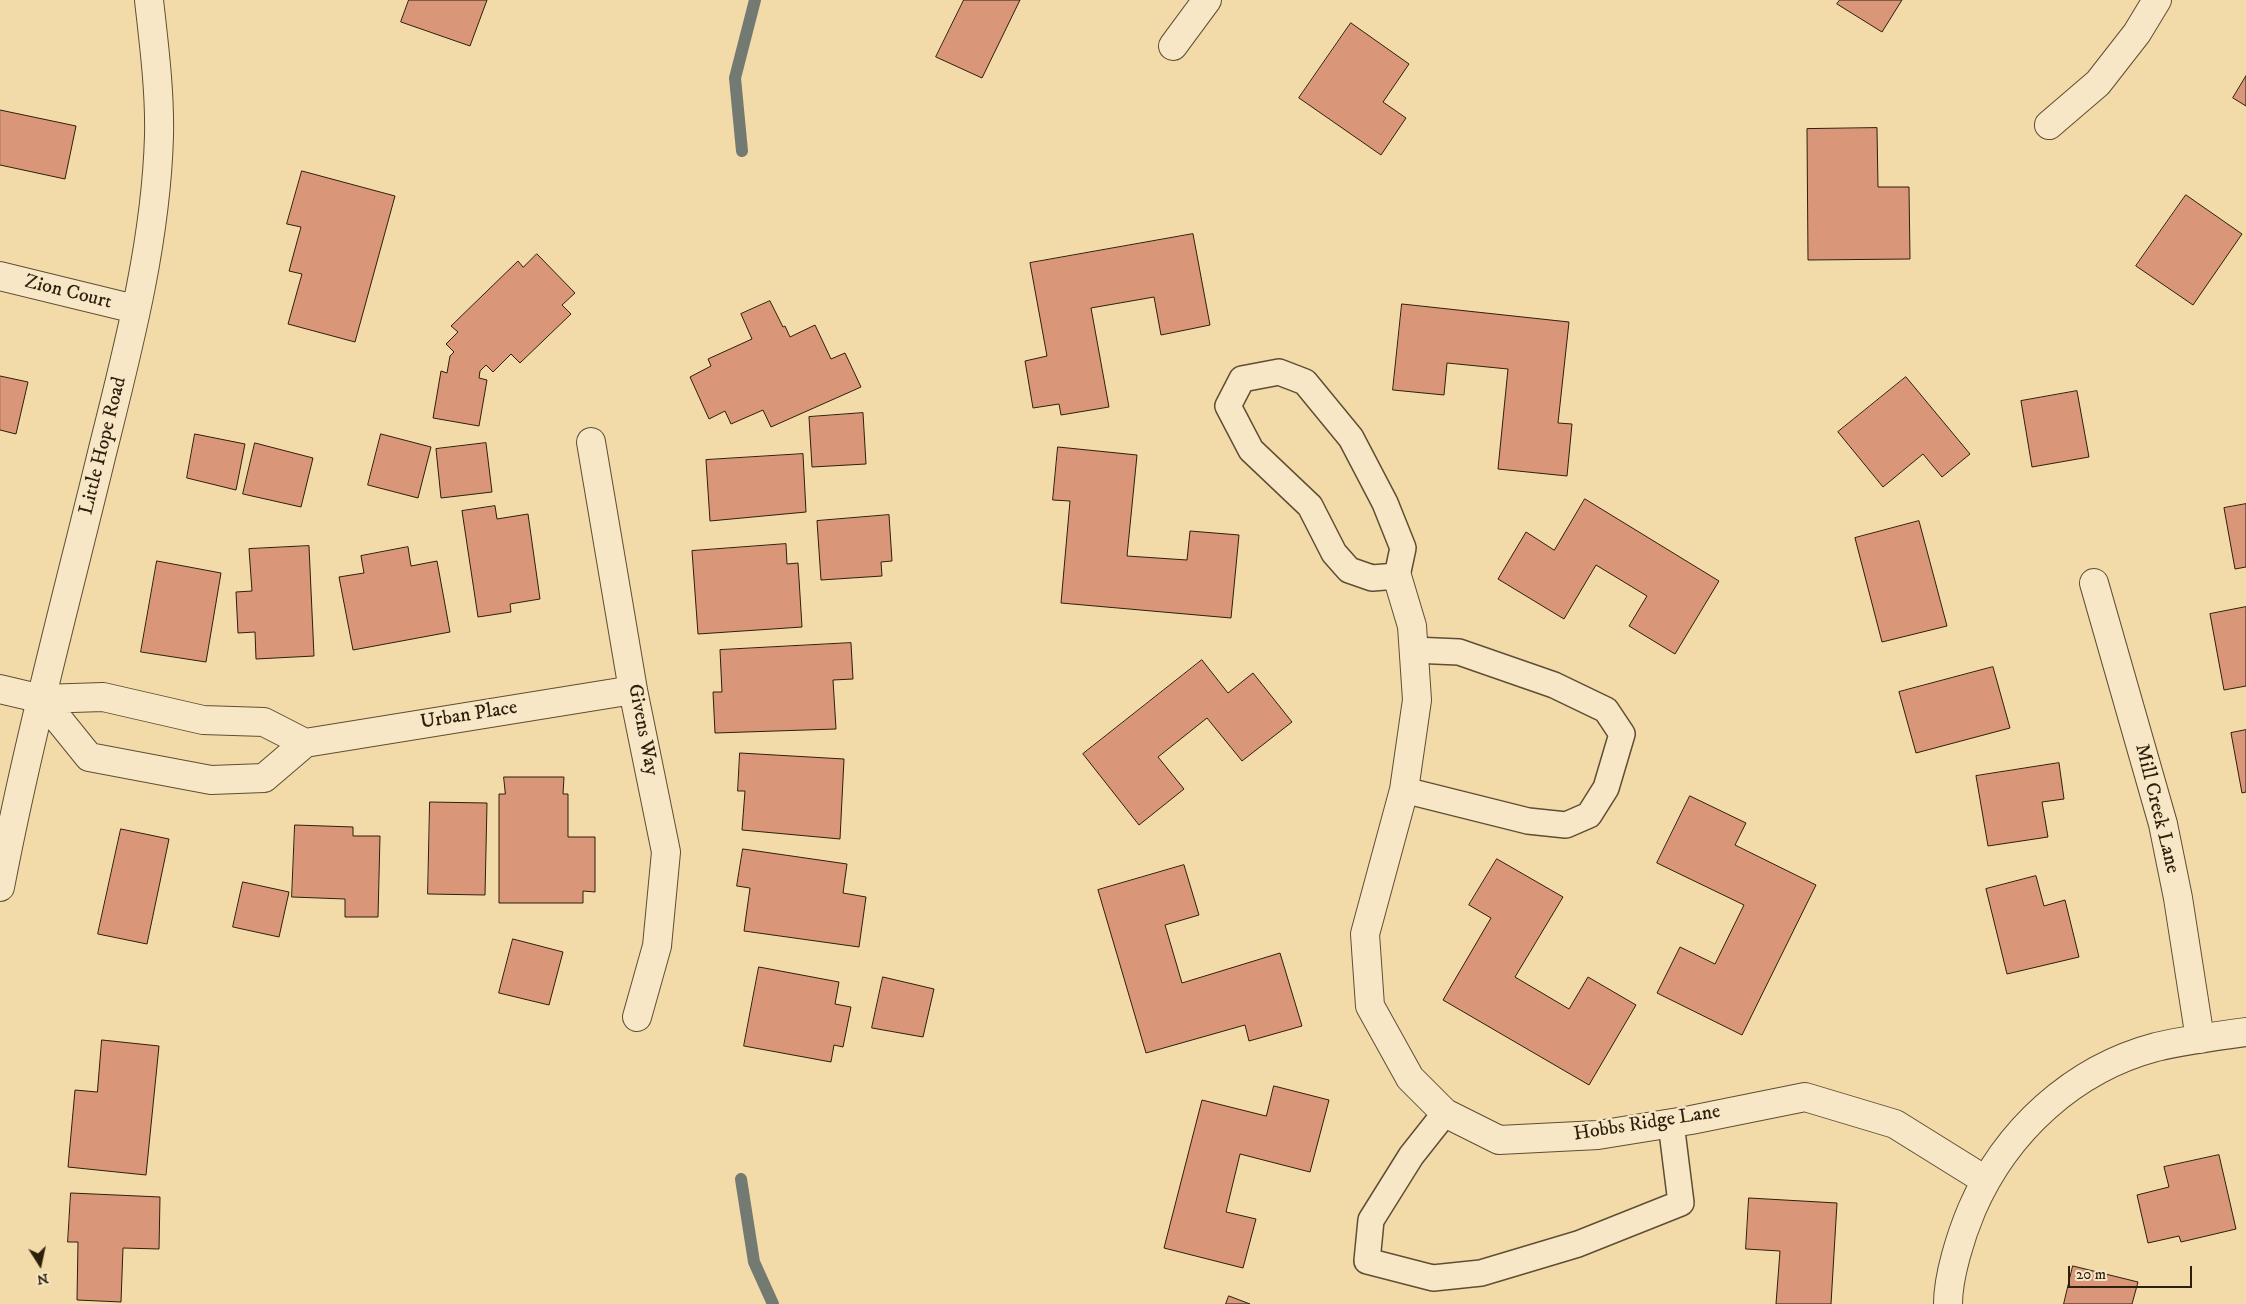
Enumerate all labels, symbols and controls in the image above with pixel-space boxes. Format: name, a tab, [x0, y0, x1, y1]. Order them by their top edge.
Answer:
street label: Zion Court	[22, 271, 114, 315]
street label: Little Hope Road	[75, 375, 133, 517]
street label: Givens Way	[621, 682, 663, 778]
street label: Urban Place	[419, 696, 519, 736]
street label: Mill Creek Lane	[2128, 742, 2184, 876]
street label: Hobbs Ridge Lane	[1572, 1101, 1722, 1147]
north arrow	[15, 1239, 65, 1289]
scale bar	[2071, 1256, 2195, 1288]
text: 20 m	[2076, 1265, 2106, 1284]
text: N	[35, 1269, 50, 1289]

